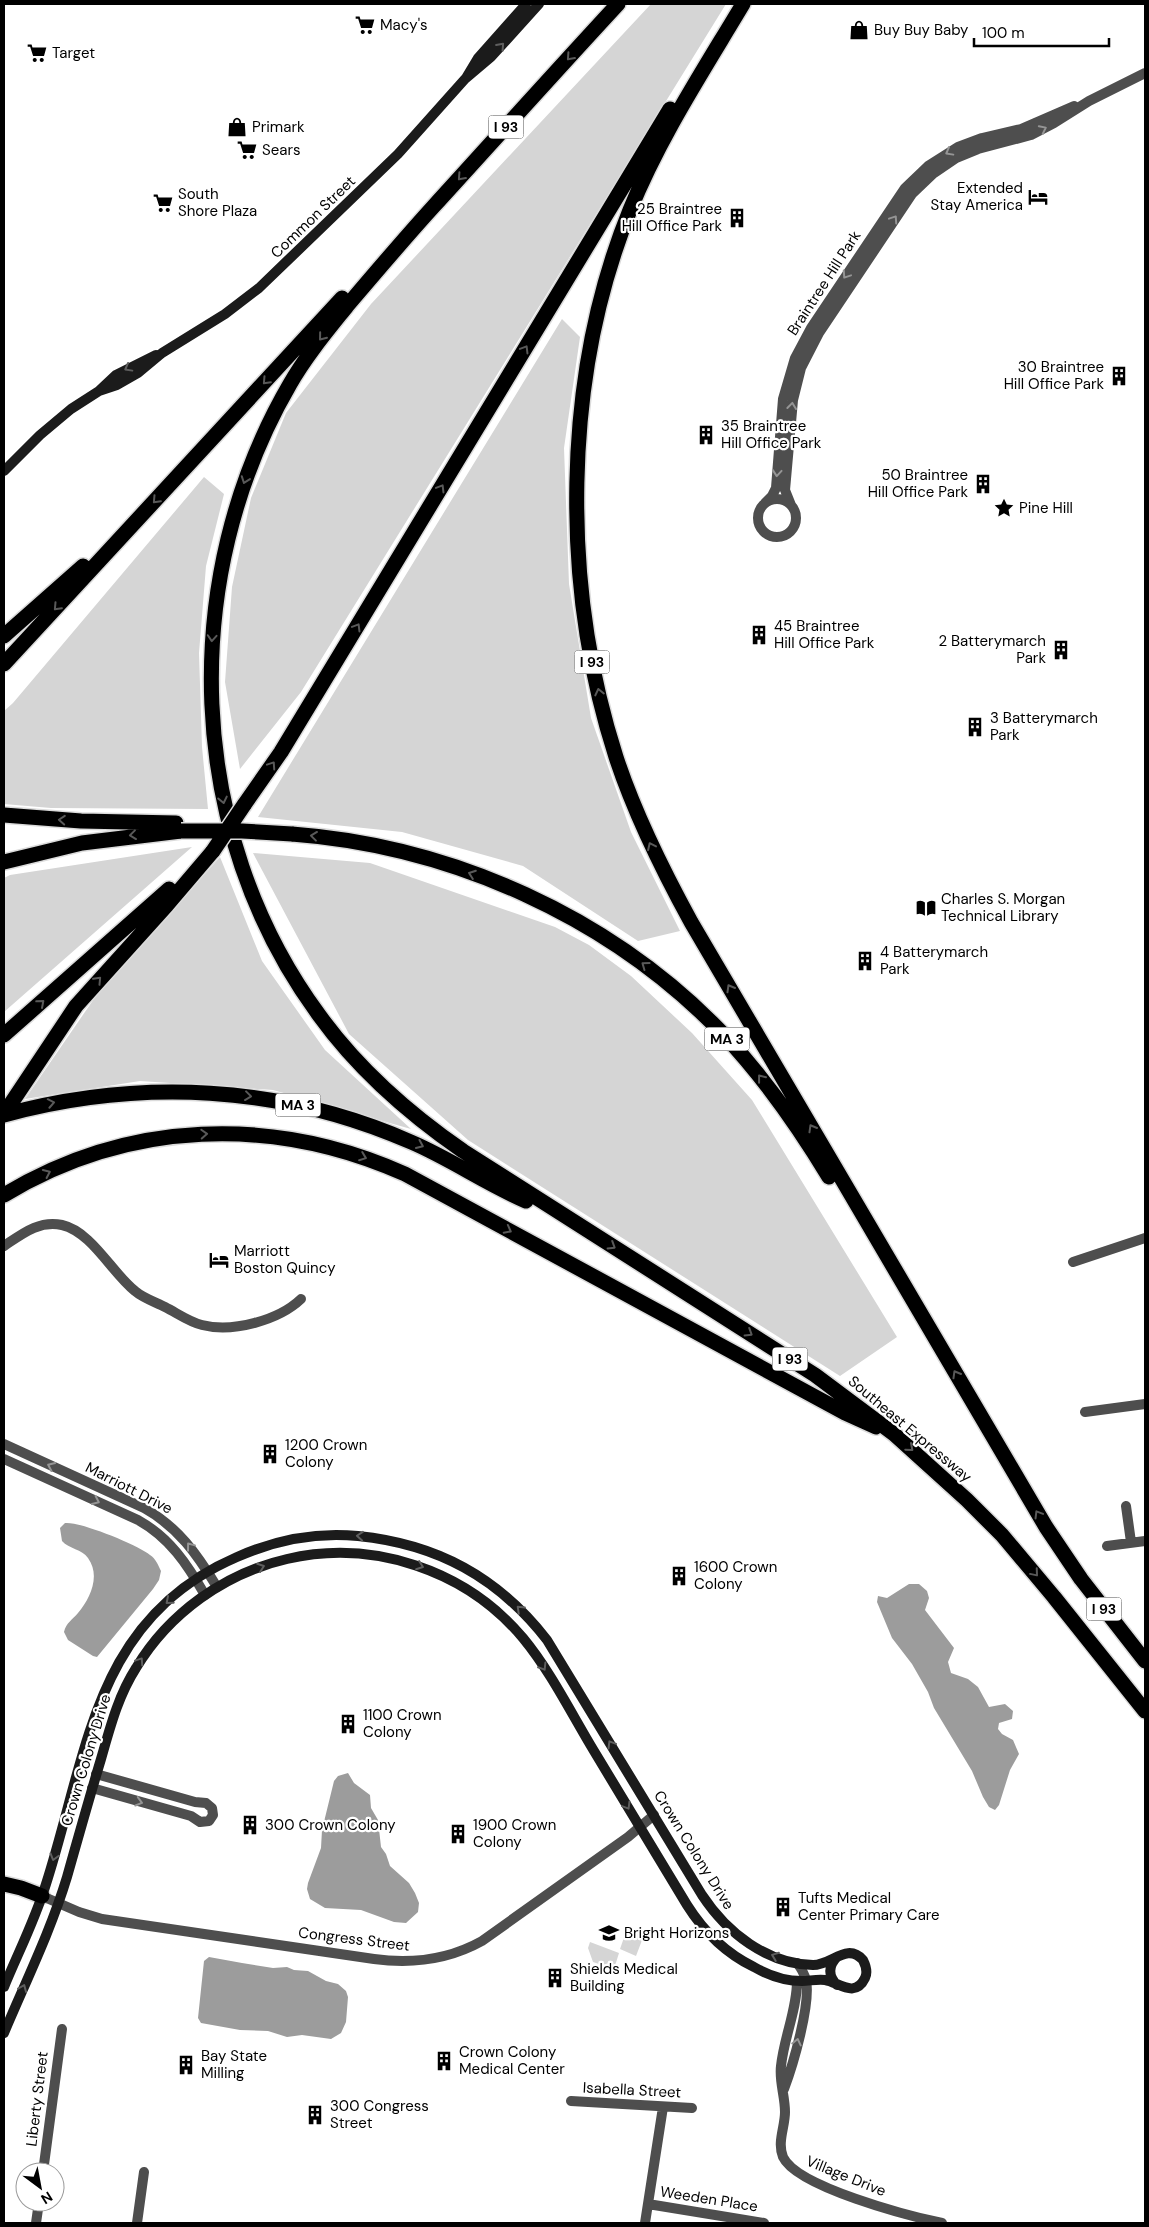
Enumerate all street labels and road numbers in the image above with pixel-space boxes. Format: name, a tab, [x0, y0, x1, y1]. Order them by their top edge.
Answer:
road number: I 93	[488, 115, 524, 138]
street label: Common Street	[266, 171, 360, 263]
street label: Braintree Hill Park	[783, 226, 866, 339]
road number: I 93	[574, 650, 610, 674]
road number: MA 3	[704, 1028, 750, 1050]
road number: MA 3	[276, 1094, 320, 1116]
road number: I 93	[772, 1348, 808, 1370]
street label: Southeast Expressway	[844, 1371, 977, 1487]
street label: Marriott Drive	[82, 1457, 176, 1519]
road number: I 93	[1086, 1598, 1122, 1620]
street label: Crown Colony Drive	[56, 1692, 116, 1828]
street label: Crown Colony Drive	[649, 1787, 739, 1913]
street label: Congress Street	[297, 1922, 411, 1956]
street label: Liberty Street	[21, 2050, 53, 2148]
street label: Isabella Street	[582, 2077, 682, 2103]
street label: Village Drive	[803, 2151, 889, 2201]
street label: Weeden Place	[659, 2181, 759, 2217]

